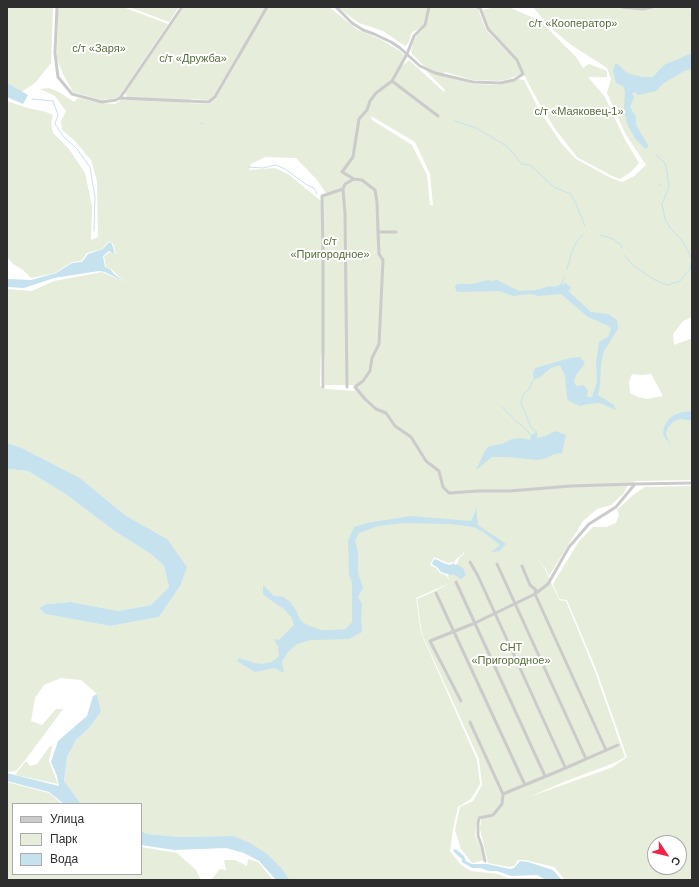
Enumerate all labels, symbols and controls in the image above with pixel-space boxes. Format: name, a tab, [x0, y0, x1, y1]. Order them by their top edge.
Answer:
park label: с/т «Кооператор»	[529, 17, 617, 31]
park label: с/т «Заря»	[72, 42, 126, 56]
park label: с/т «Дружба»	[159, 52, 227, 66]
park label: с/т «Маяковец-1»	[534, 105, 624, 119]
park label: с/т «Пригородное»	[290, 235, 370, 261]
park label: СНТ «Пригородное»	[471, 641, 551, 667]
legend	[12, 803, 142, 875]
text: Улица	[50, 812, 84, 826]
text: Парк	[50, 832, 77, 846]
north arrow	[647, 835, 687, 875]
text: Вода	[50, 852, 78, 866]
text: С	[669, 855, 683, 868]

